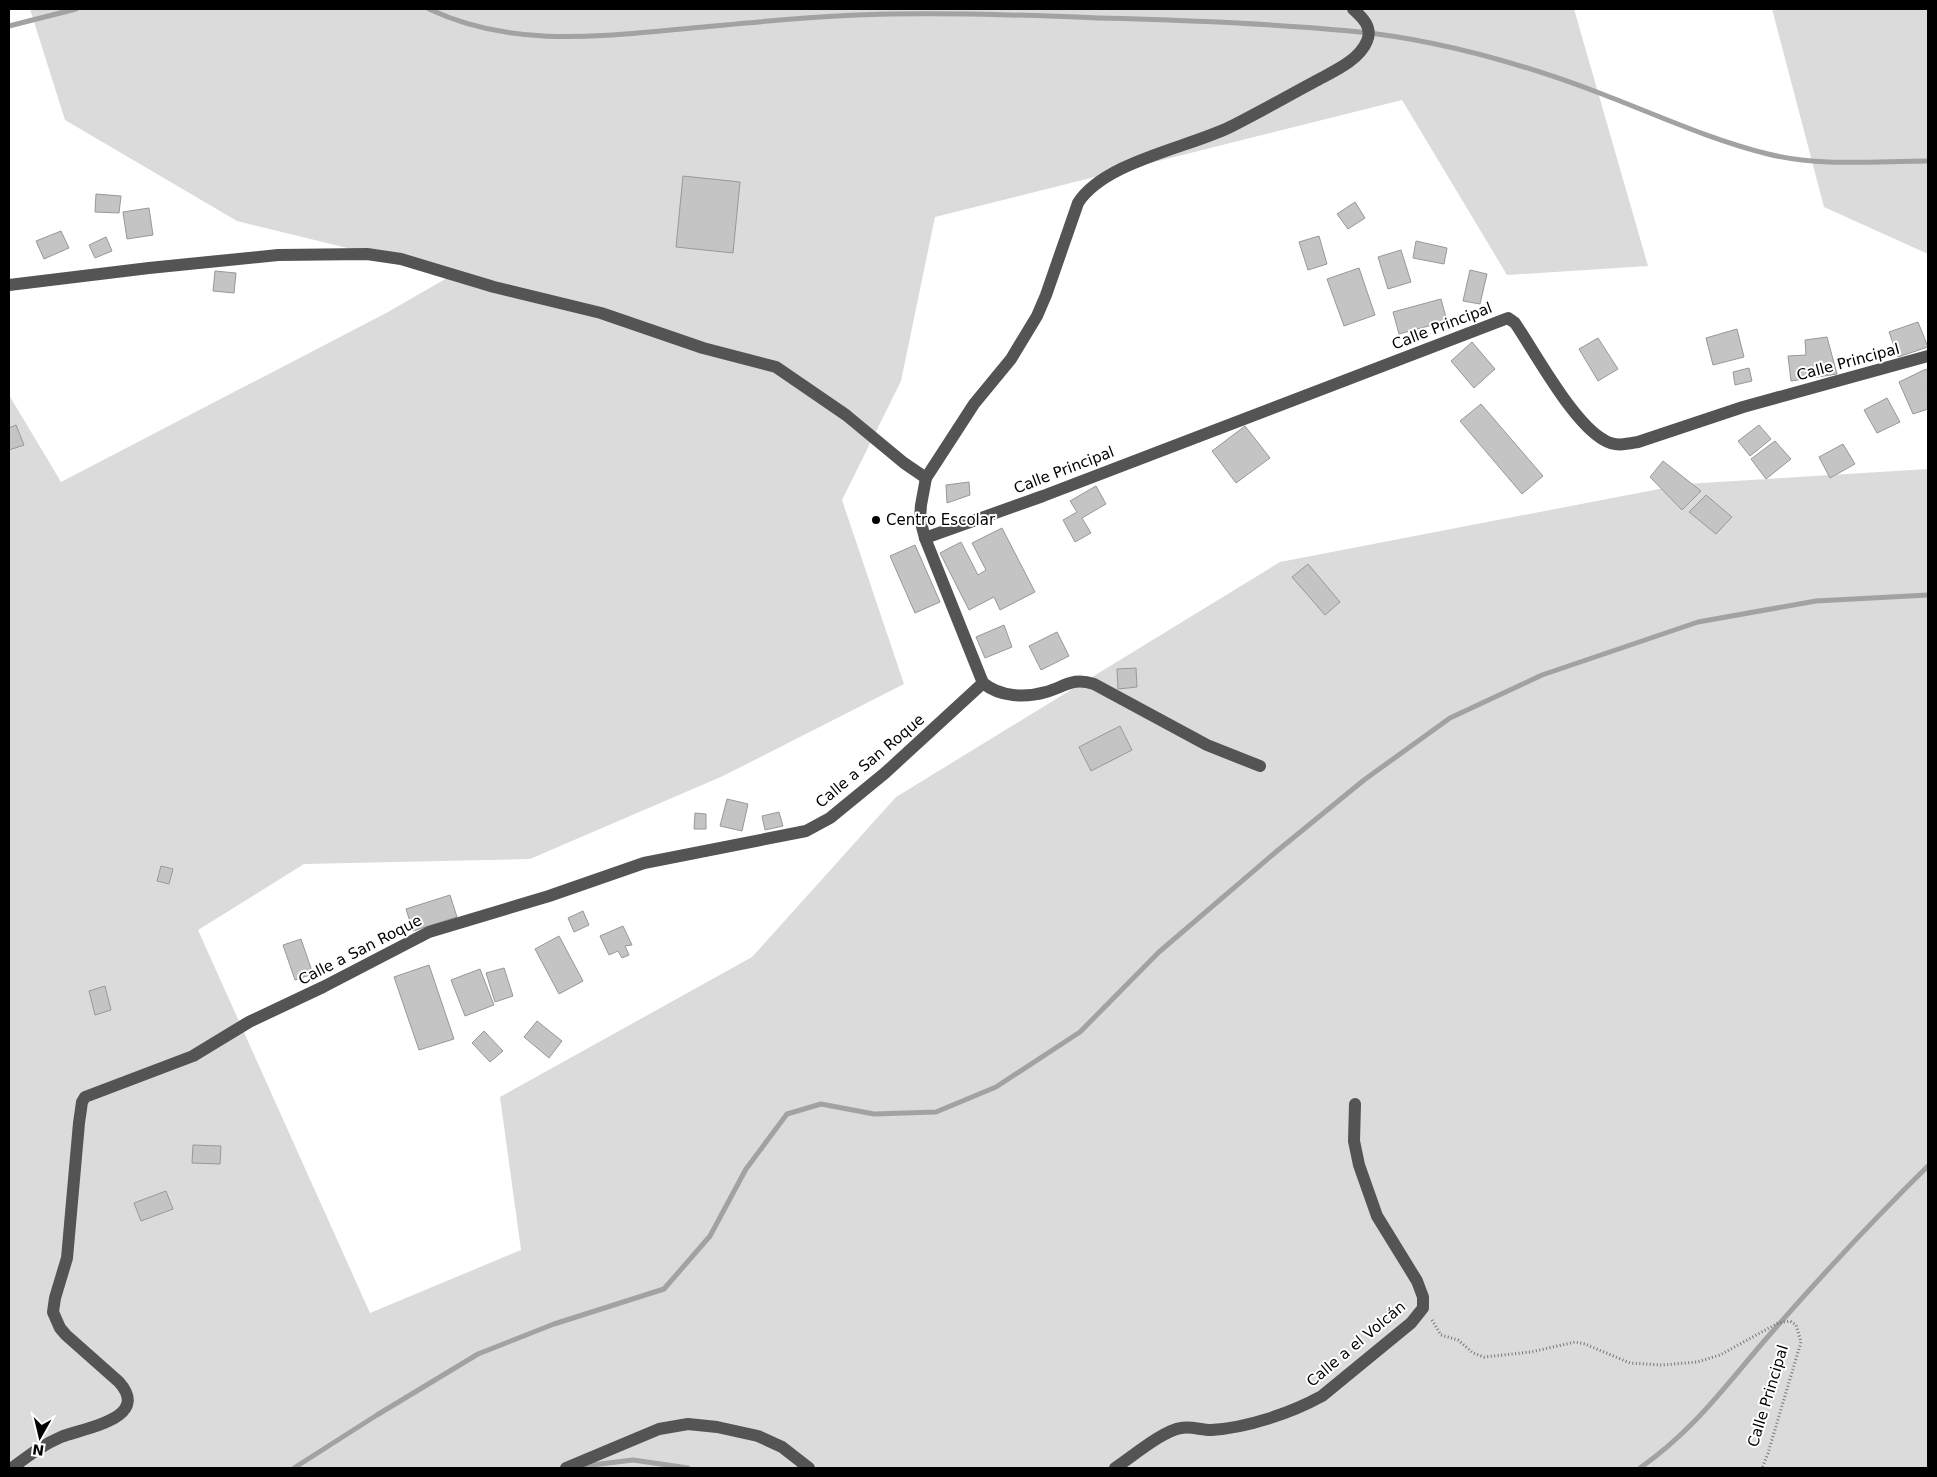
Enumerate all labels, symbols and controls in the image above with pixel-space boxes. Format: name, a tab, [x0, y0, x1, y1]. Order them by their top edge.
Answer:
street label: Calle Principal	[1389, 299, 1495, 353]
street label: Calle Principal	[1795, 340, 1901, 384]
street label: Calle Principal	[1011, 443, 1117, 497]
place label: Centro Escolar	[886, 511, 996, 529]
marker: Centro Escolar	[870, 514, 882, 526]
street label: Calle a San Roque	[812, 710, 928, 812]
street label: Calle a San Roque	[295, 911, 425, 989]
street label: Calle a el Volcán	[1303, 1297, 1409, 1391]
street label: Calle Principal	[1744, 1343, 1792, 1449]
north arrow	[15, 1412, 65, 1462]
text: N	[31, 1441, 45, 1459]

